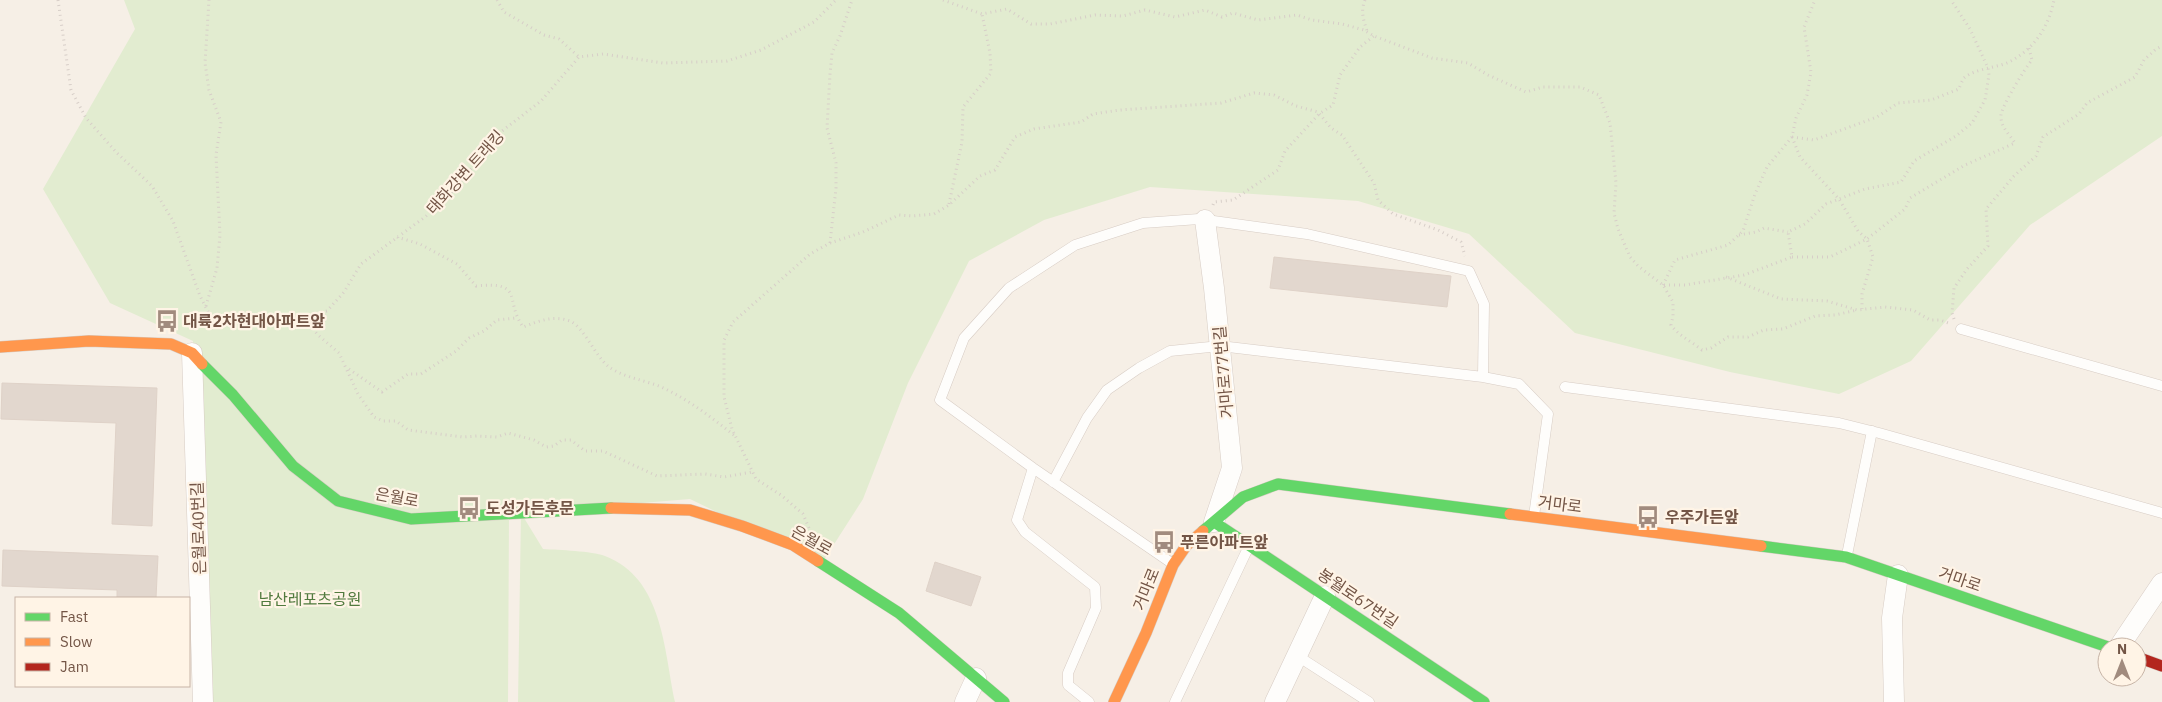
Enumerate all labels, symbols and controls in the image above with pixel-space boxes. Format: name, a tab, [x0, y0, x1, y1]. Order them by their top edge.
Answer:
street label: 태화강변 트래킹	[422, 126, 508, 218]
bus stop icon: 대륙2차현대아파트앞	[154, 308, 180, 334]
place label: 대륙2차현대아파트앞	[183, 311, 325, 331]
street label: 거마로77번길	[1209, 325, 1237, 419]
street label: 은월로40번길	[186, 481, 210, 575]
street label: 은월로	[373, 483, 421, 511]
street label: 거마로	[1537, 491, 1583, 517]
bus stop icon: 도성가든후문	[456, 495, 482, 521]
place label: 도성가든후문	[486, 498, 574, 518]
bus stop icon: 우주가든앞	[1635, 504, 1661, 530]
place label: 우주가든앞	[1665, 507, 1739, 527]
street label: 은월로	[788, 521, 836, 560]
bus stop icon: 푸른아파트앞	[1151, 529, 1177, 555]
place label: 푸른아파트앞	[1180, 532, 1269, 552]
street label: 거마로	[1936, 562, 1984, 596]
street label: 봉월로67번길	[1314, 564, 1402, 632]
street label: 거마로	[1128, 565, 1164, 613]
park label: 남산레포츠공원	[258, 589, 362, 609]
legend	[15, 597, 190, 687]
text: Fast	[60, 607, 88, 626]
text: Slow	[60, 632, 93, 651]
north arrow	[2097, 637, 2147, 687]
text: N	[2117, 640, 2127, 658]
text: Jam	[60, 657, 89, 676]

